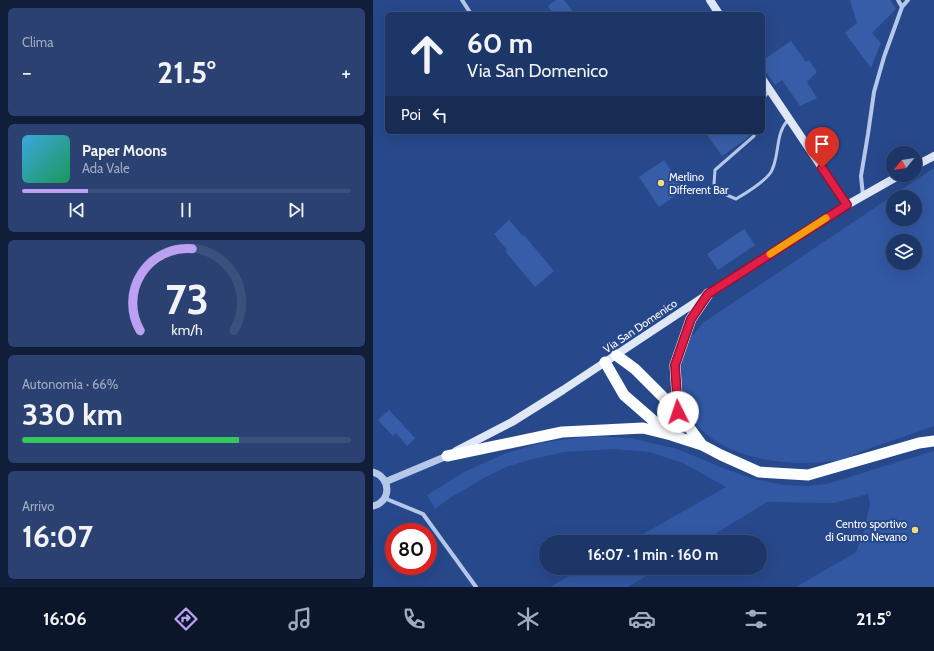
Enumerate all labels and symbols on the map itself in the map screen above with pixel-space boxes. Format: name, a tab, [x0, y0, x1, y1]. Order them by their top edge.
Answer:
pin	[805, 127, 839, 168]
north arrow	[886, 146, 922, 182]
place label: Merlino Different Bar	[669, 170, 729, 197]
marker: Merlino Different Bar	[656, 178, 666, 188]
street label: Via San Domenico	[600, 296, 680, 356]
position arrow	[657, 391, 699, 433]
place label: Centro sportivo di Grumo Nevano	[825, 517, 907, 544]
speed limit sign: 80	[385, 523, 437, 575]
marker: Centro sportivo di Grumo Nevano	[910, 525, 920, 535]

